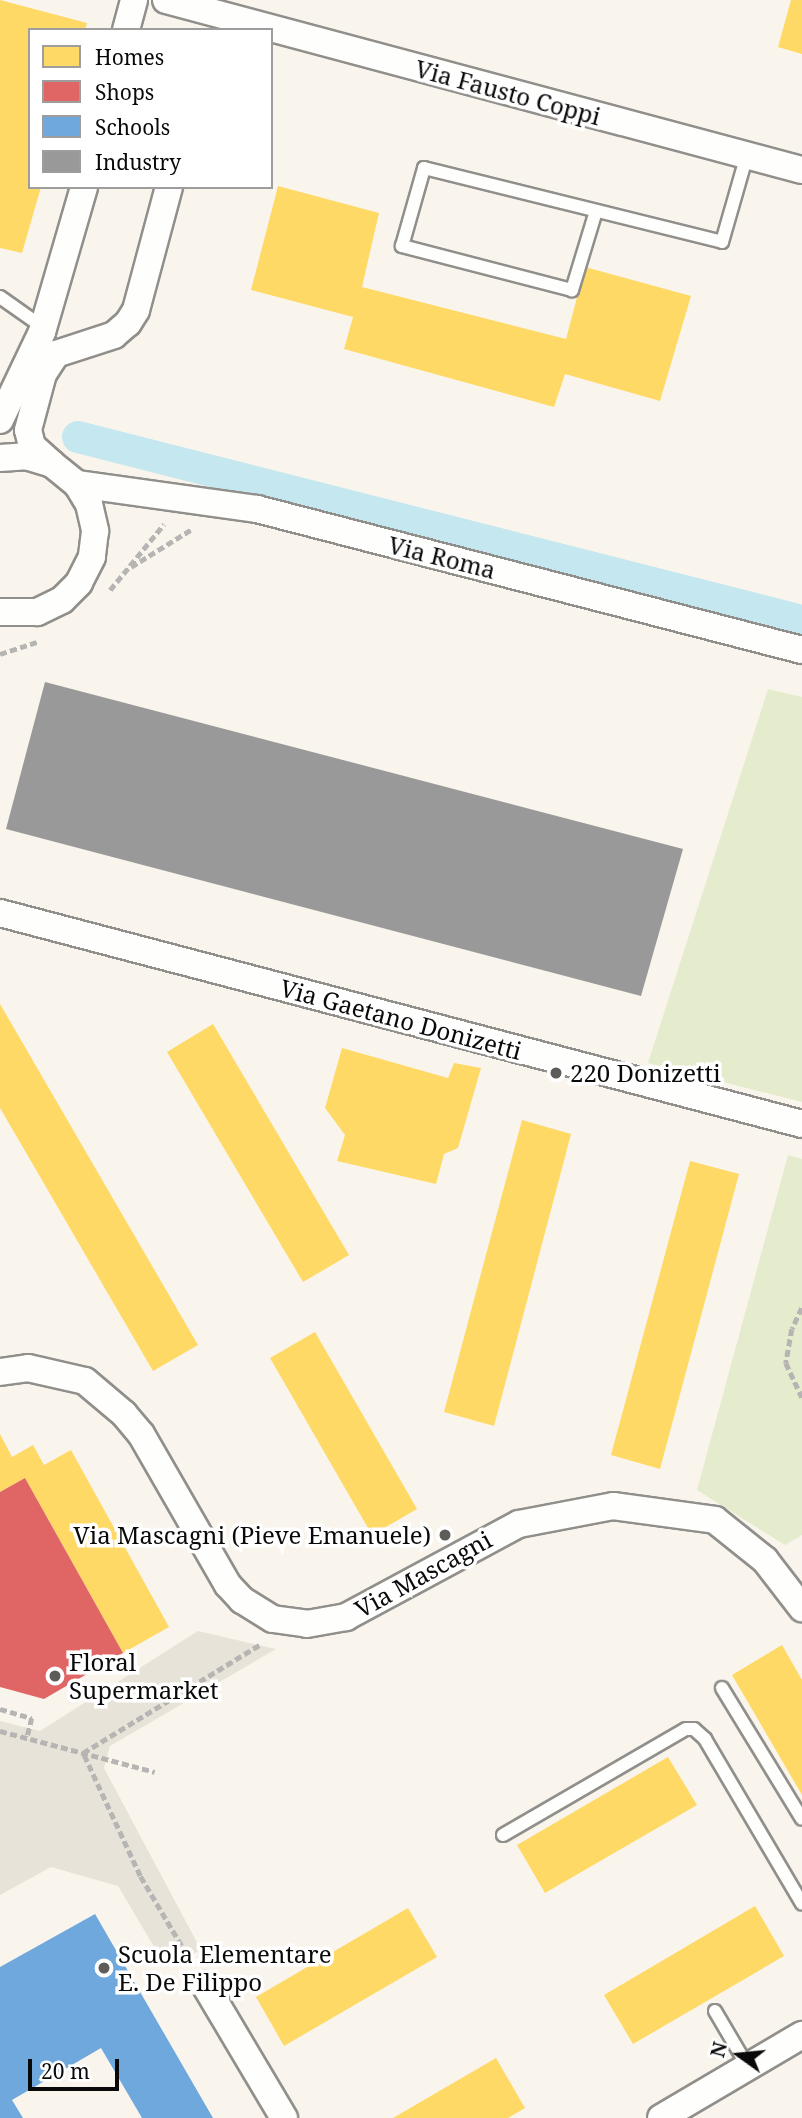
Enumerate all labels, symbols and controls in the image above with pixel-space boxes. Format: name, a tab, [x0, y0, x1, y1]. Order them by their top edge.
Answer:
legend	[28, 28, 273, 189]
text: Homes	[95, 43, 164, 71]
street label: Via Fausto Coppi	[412, 53, 604, 131]
text: Shops	[95, 78, 154, 106]
text: Schools	[95, 113, 170, 141]
text: Industry	[95, 148, 181, 176]
street label: Via Roma	[385, 530, 499, 584]
street label: Via Gaetano Donizetti	[277, 973, 525, 1065]
place label: 220 Donizetti	[570, 1059, 721, 1087]
marker: 220 Donizetti	[548, 1065, 564, 1081]
place label: Via Mascagni (Pieve Emanuele)	[73, 1521, 431, 1549]
street label: Via Mascagni	[350, 1525, 496, 1623]
marker: Via Mascagni (Pieve Emanuele)	[437, 1527, 453, 1543]
place label: Floral Supermarket	[69, 1648, 219, 1704]
marker: Floral Supermarket	[47, 1668, 63, 1684]
place label: Scuola Elementare E. De Filippo	[118, 1940, 331, 1996]
marker: Scuola Elementare E. De Filippo	[96, 1960, 112, 1976]
north arrow	[704, 2020, 774, 2090]
text: N	[704, 2039, 733, 2060]
scale bar	[32, 2044, 122, 2088]
text: 20 m	[41, 2057, 90, 2085]

